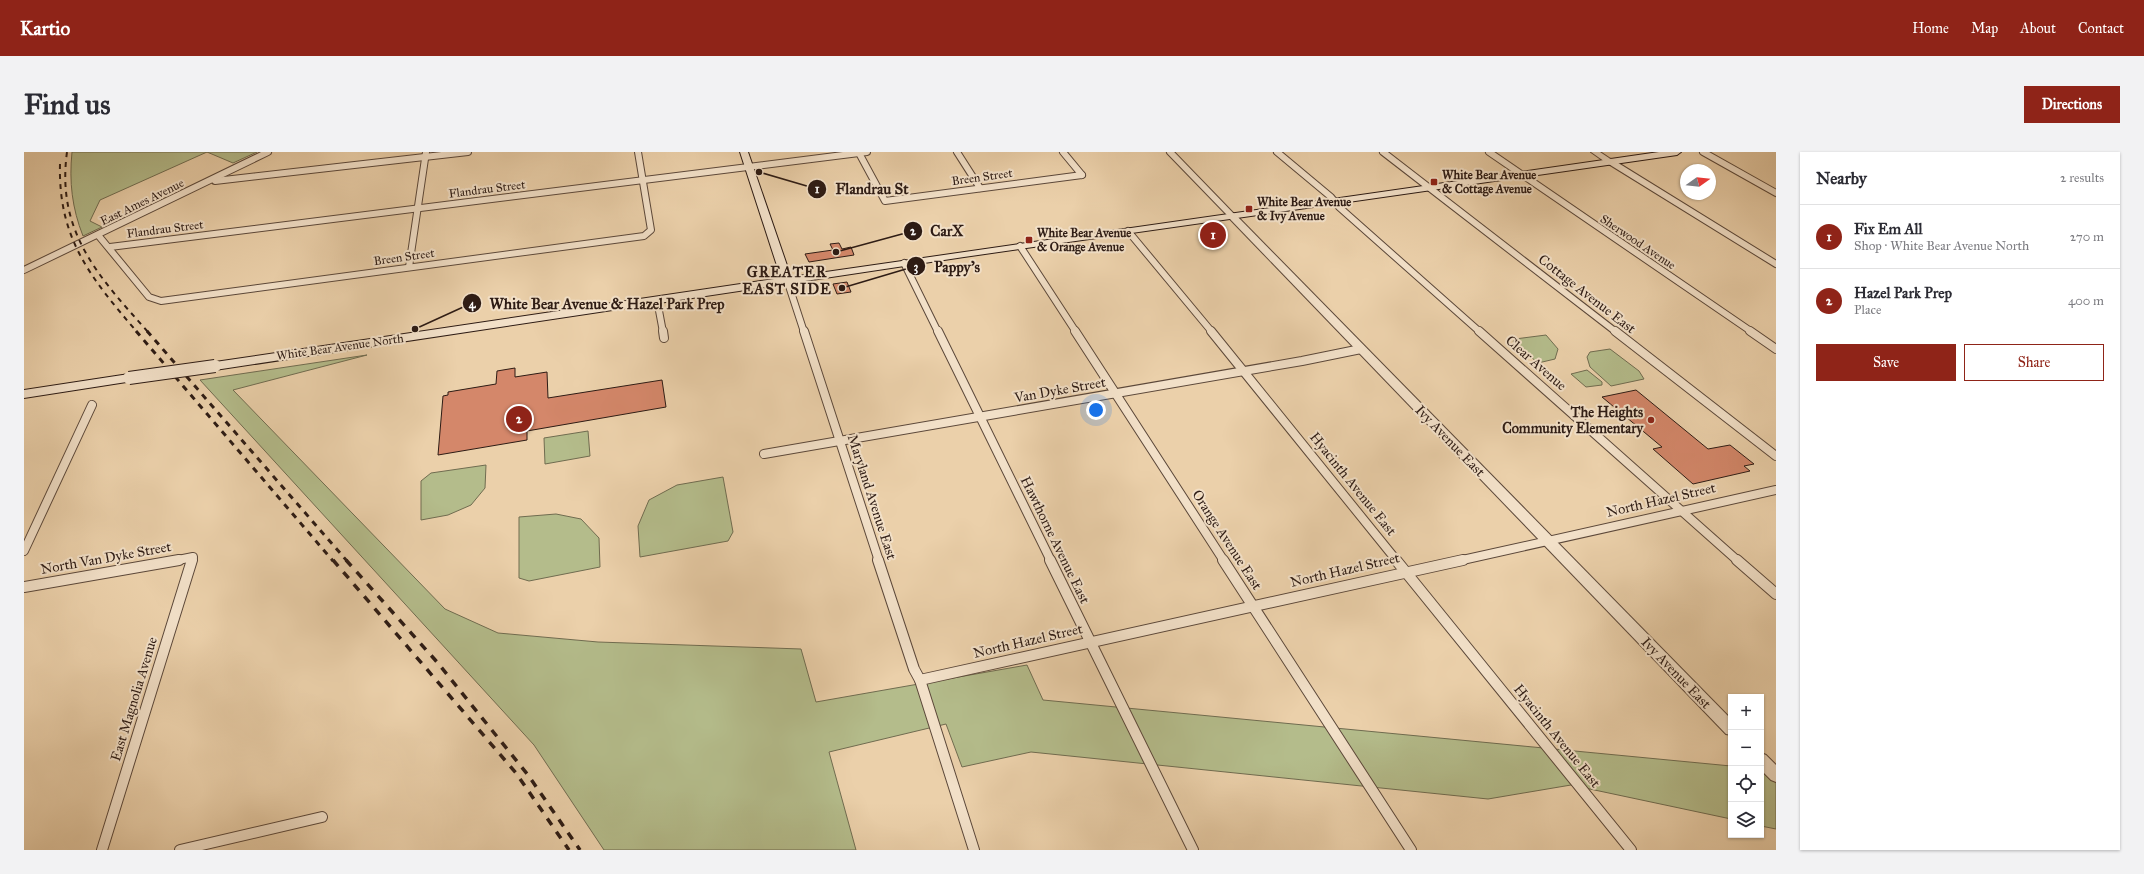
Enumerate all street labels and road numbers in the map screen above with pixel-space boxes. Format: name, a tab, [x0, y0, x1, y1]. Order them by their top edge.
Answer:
street label: Breen Street	[951, 166, 1014, 188]
street label: East Ames Avenue	[98, 176, 186, 228]
street label: Flandrau Street	[448, 177, 527, 201]
street label: Sherwood Avenue	[1598, 212, 1678, 272]
street label: Flandrau Street	[126, 217, 205, 241]
street label: Breen Street	[373, 246, 436, 268]
street label: Cottage Avenue East	[1535, 251, 1639, 337]
street label: White Bear Avenue North	[275, 331, 405, 363]
street label: Clear Avenue	[1502, 332, 1570, 394]
street label: Van Dyke Street	[1012, 374, 1107, 407]
street label: Ivy Avenue East	[1412, 402, 1488, 480]
street label: Hyacinth Avenue East	[1306, 429, 1400, 539]
street label: Maryland Avenue East	[844, 432, 900, 562]
street label: Hawthorne Avenue East	[1017, 474, 1093, 607]
street label: North Hazel Street	[1605, 479, 1717, 521]
street label: Orange Avenue East	[1188, 487, 1266, 593]
street label: North Van Dyke Street	[39, 538, 173, 578]
street label: North Hazel Street	[1289, 549, 1401, 591]
street label: North Hazel Street	[972, 620, 1084, 662]
street label: Ivy Avenue East	[1638, 634, 1714, 712]
street label: East Magnolia Avenue	[107, 635, 161, 763]
street label: Hyacinth Avenue East	[1510, 681, 1604, 791]

